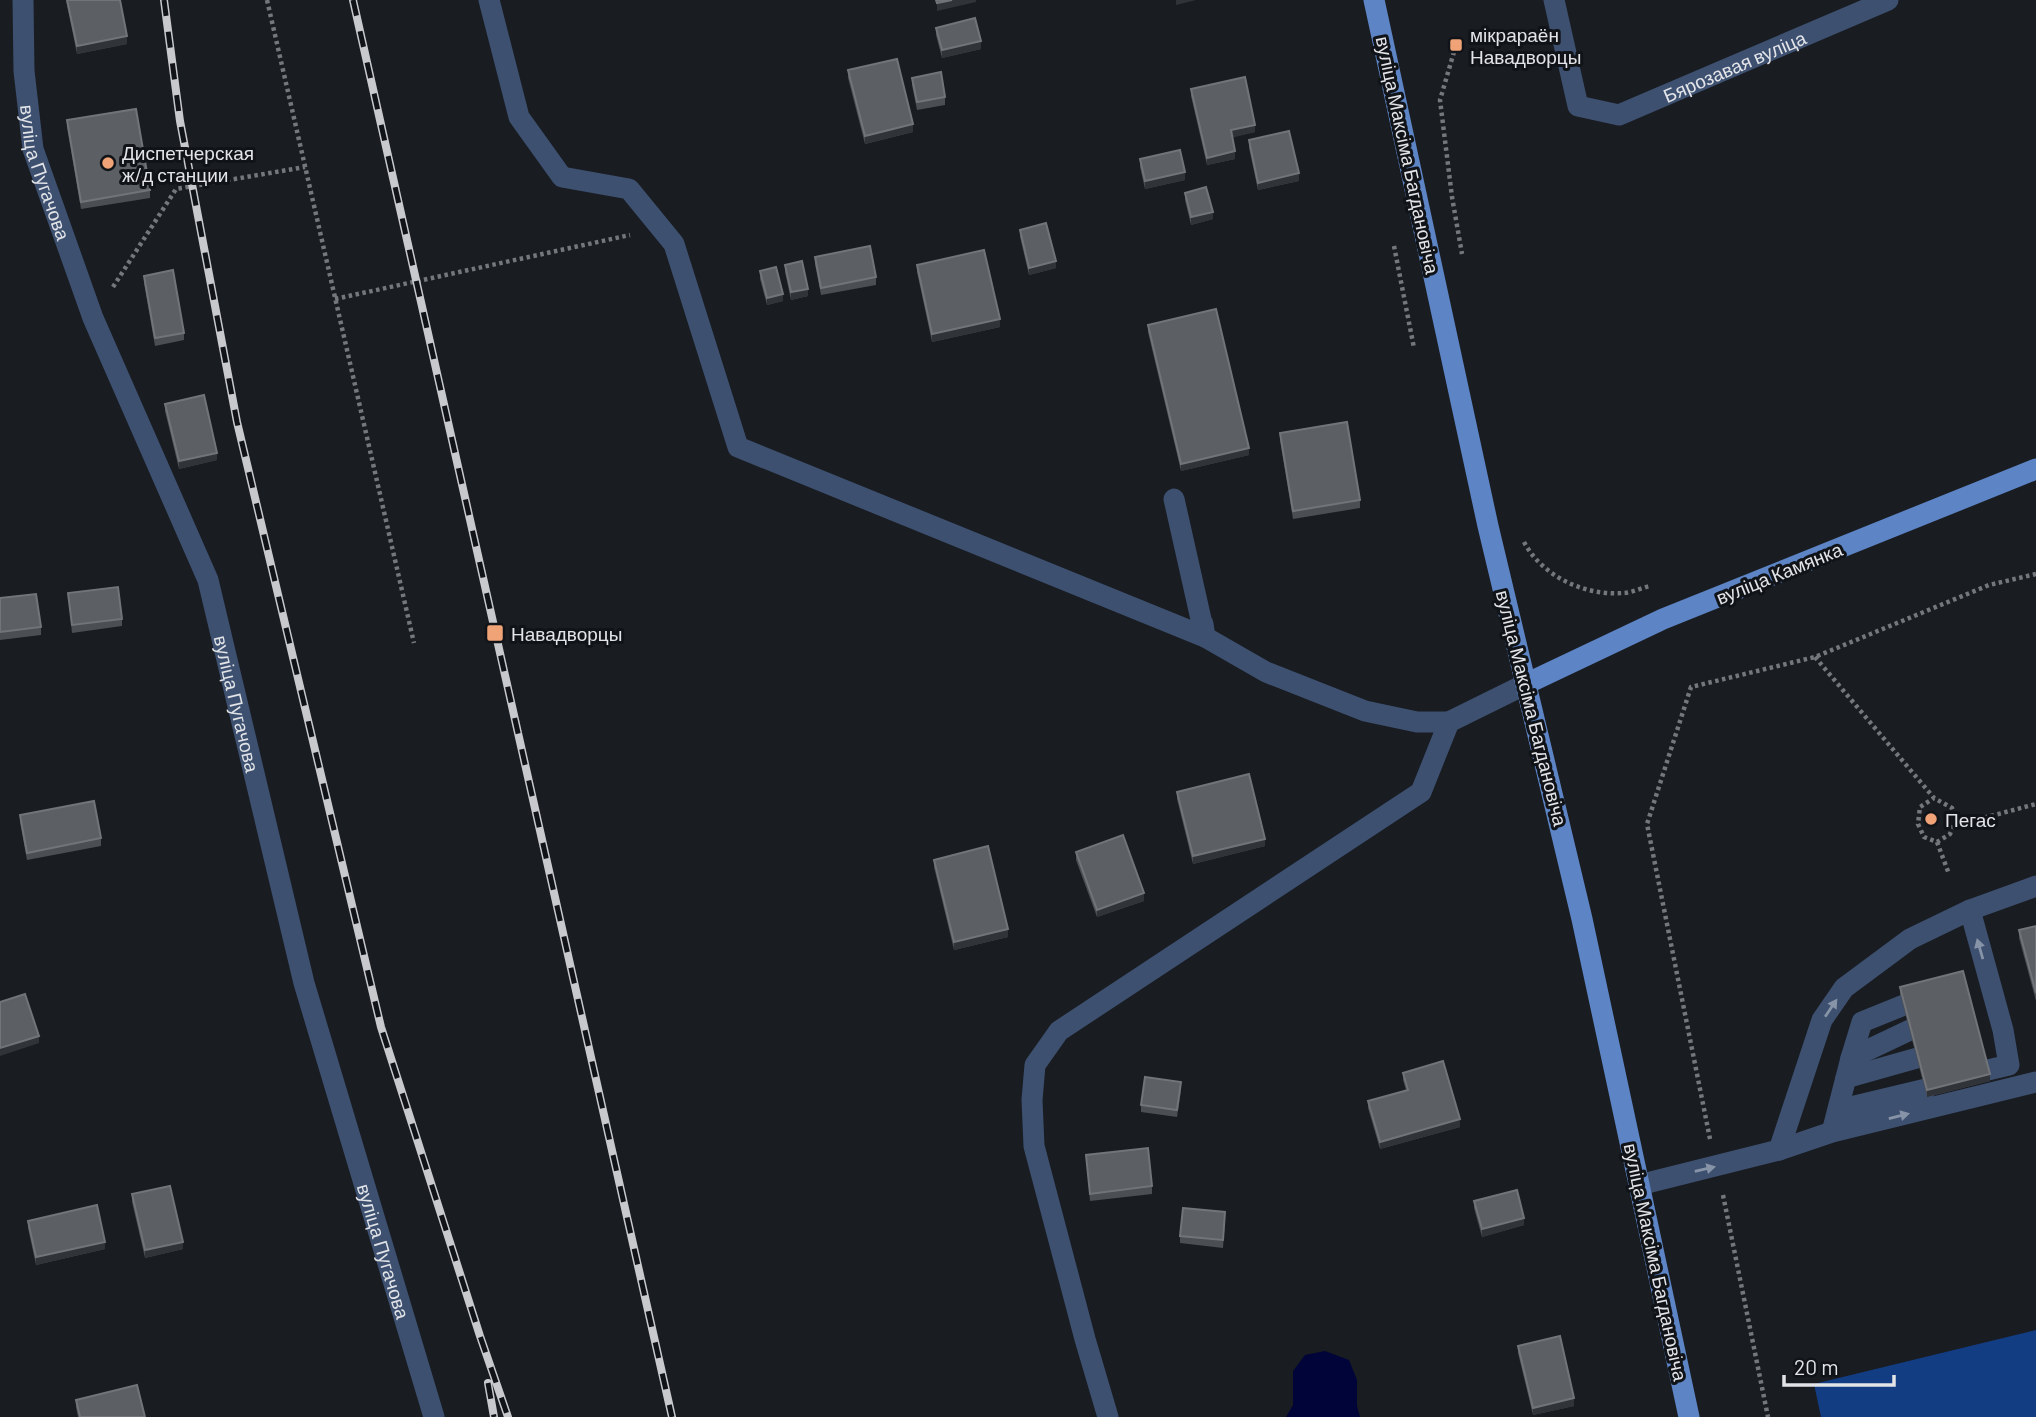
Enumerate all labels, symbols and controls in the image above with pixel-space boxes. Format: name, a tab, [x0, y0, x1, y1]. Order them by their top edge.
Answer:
place label: мікрараён Навадворцы	[1470, 23, 1581, 68]
street label: Бярозавая вуліца	[1659, 25, 1810, 106]
street label: вуліца Максіма Багдановіча	[1372, 34, 1445, 276]
marker: мікрараён Навадворцы	[1448, 37, 1464, 53]
street label: вуліца Пугачова	[16, 103, 76, 243]
place label: Диспетчерская ж/д станции	[122, 141, 254, 186]
marker: Диспетчерская ж/д станции	[100, 155, 116, 171]
street label: вуліца Камянка	[1713, 537, 1846, 609]
street label: вуліца Максіма Багдановіча	[1492, 588, 1573, 829]
place label: Навадворцы	[511, 622, 622, 645]
marker: Навадворцы	[485, 623, 505, 643]
street label: вуліца Пугачова	[210, 633, 265, 775]
place label: Пегас	[1945, 808, 1996, 831]
marker: Пегас	[1923, 811, 1939, 827]
one-way arrow	[1975, 938, 1985, 959]
one-way arrow	[1824, 998, 1837, 1017]
one-way arrow	[1888, 1110, 1910, 1121]
street label: вуліца Максіма Багдановіча	[1620, 1141, 1693, 1383]
one-way arrow	[1695, 1163, 1717, 1174]
street label: вуліца Пугачова	[353, 1181, 416, 1322]
scale bar	[1784, 1344, 1894, 1388]
text: 20 m	[1794, 1354, 1839, 1379]

